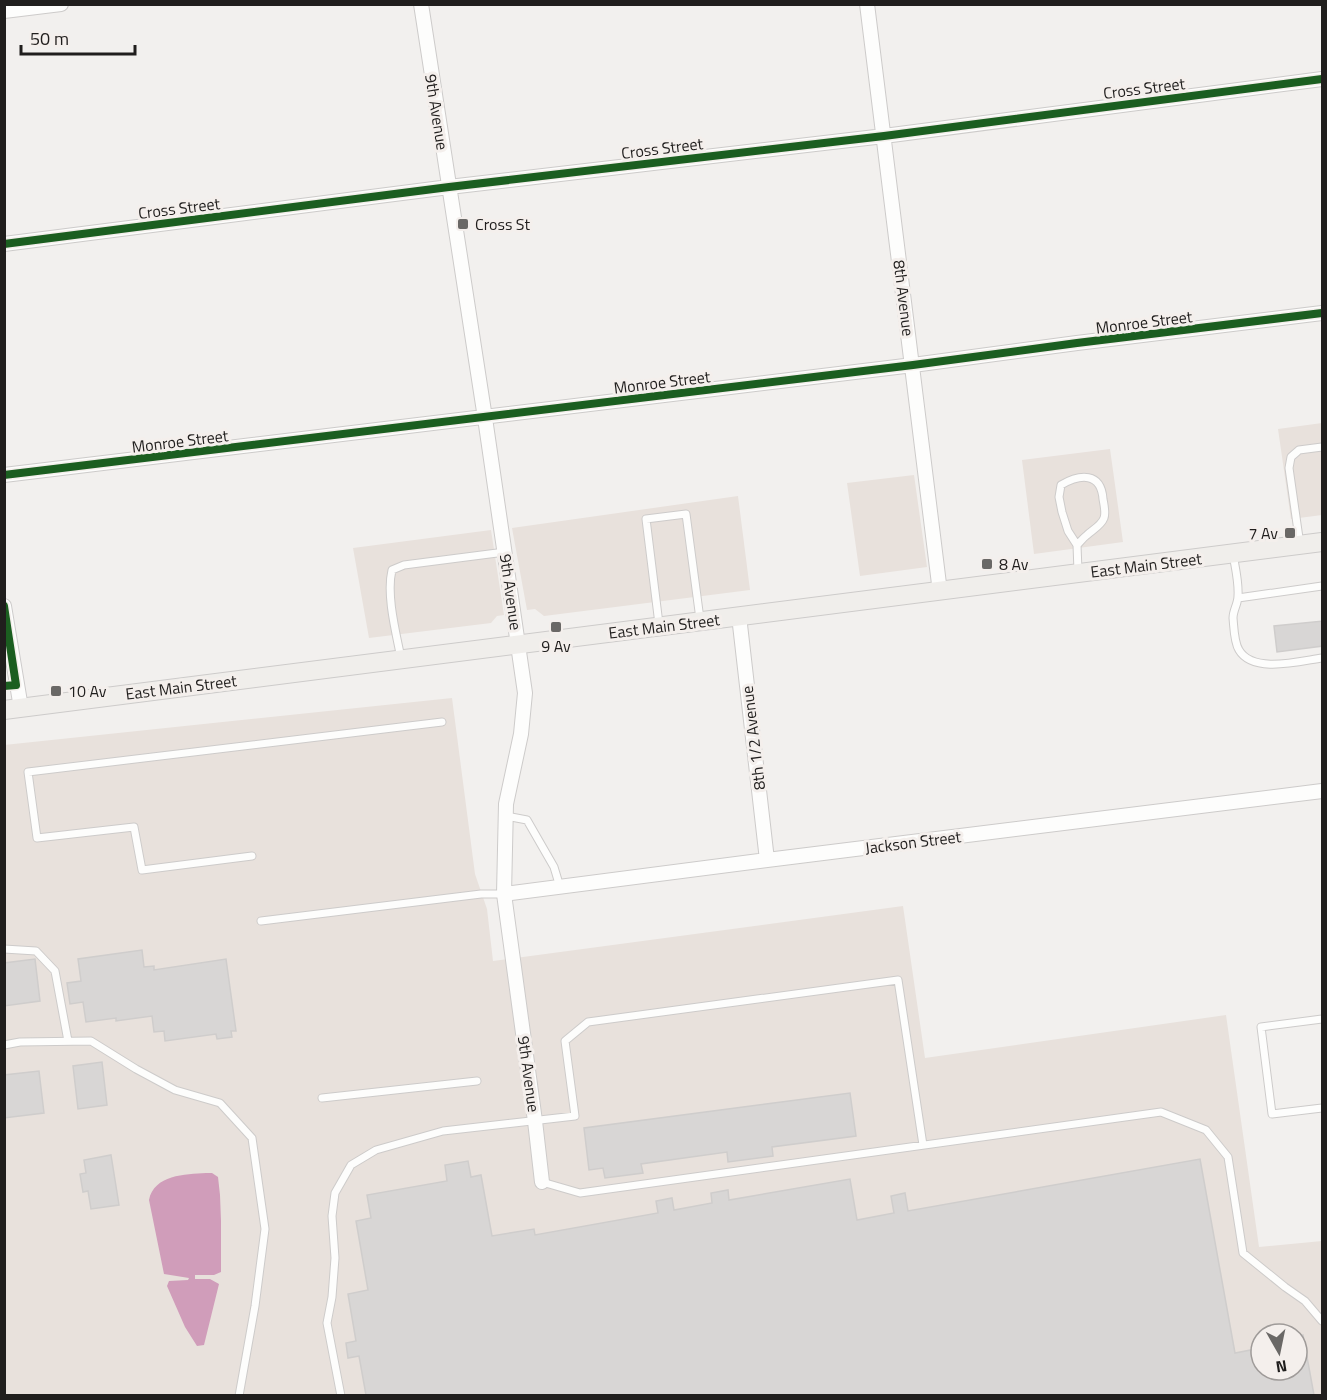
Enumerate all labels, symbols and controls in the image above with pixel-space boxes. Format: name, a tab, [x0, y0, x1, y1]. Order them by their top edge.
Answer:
scale bar	[21, 18, 135, 56]
text: 50 m	[30, 25, 69, 52]
street label: Cross Street	[1102, 71, 1187, 105]
street label: 9th Avenue	[419, 72, 455, 152]
street label: Cross Street	[620, 131, 705, 165]
street label: Cross Street	[137, 191, 222, 225]
place label: Cross St	[475, 212, 530, 236]
marker: Cross St	[456, 217, 470, 231]
street label: 8th Avenue	[887, 258, 921, 338]
street label: Monroe Street	[1094, 304, 1194, 340]
street label: Monroe Street	[612, 364, 712, 400]
street label: Monroe Street	[130, 423, 230, 459]
place label: 7 Av	[1249, 521, 1278, 545]
marker: 7 Av	[1283, 526, 1297, 540]
street label: East Main Street	[1089, 546, 1203, 584]
street label: 9th Avenue	[494, 552, 528, 632]
place label: 8 Av	[999, 552, 1029, 576]
marker: 8 Av	[980, 557, 994, 571]
street label: East Main Street	[607, 607, 721, 645]
marker: 9 Av	[549, 620, 563, 634]
place label: 9 Av	[541, 634, 571, 658]
street label: East Main Street	[124, 668, 238, 706]
place label: 10 Av	[68, 679, 107, 703]
marker: 10 Av	[49, 684, 63, 698]
street label: 8th 1/2 Avenue	[735, 685, 771, 791]
street label: Jackson Street	[864, 824, 963, 860]
street label: 9th Avenue	[512, 1034, 546, 1114]
north arrow	[1249, 1322, 1309, 1382]
text: N	[1274, 1354, 1289, 1380]

